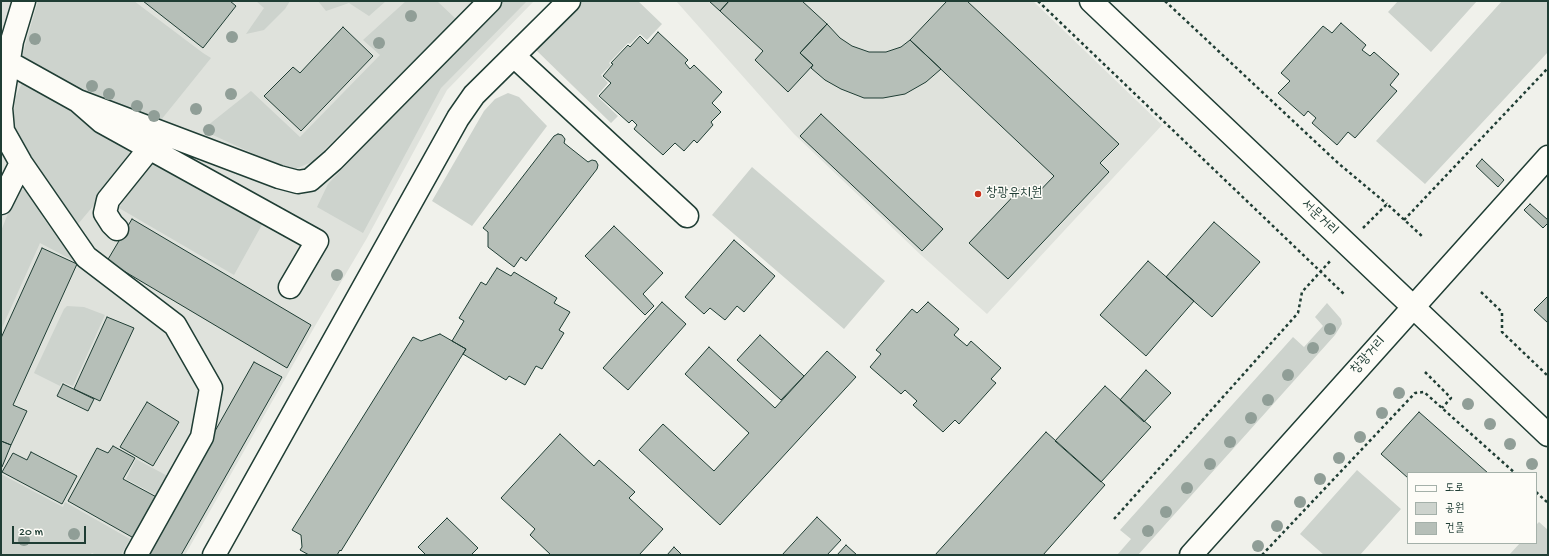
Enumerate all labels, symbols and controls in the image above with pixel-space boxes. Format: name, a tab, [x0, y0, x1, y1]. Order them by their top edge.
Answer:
place label: 창광유치원	[986, 186, 1042, 202]
marker: 창광유치원	[973, 189, 983, 199]
street label: 서문거리	[1297, 196, 1341, 240]
street label: 창광거리	[1348, 334, 1390, 378]
legend	[1407, 472, 1537, 544]
text: 도로	[1445, 482, 1464, 496]
text: 공원	[1445, 502, 1464, 516]
scale bar	[14, 518, 88, 544]
text: 건물	[1445, 522, 1464, 536]
text: 20 m	[19, 526, 43, 540]

